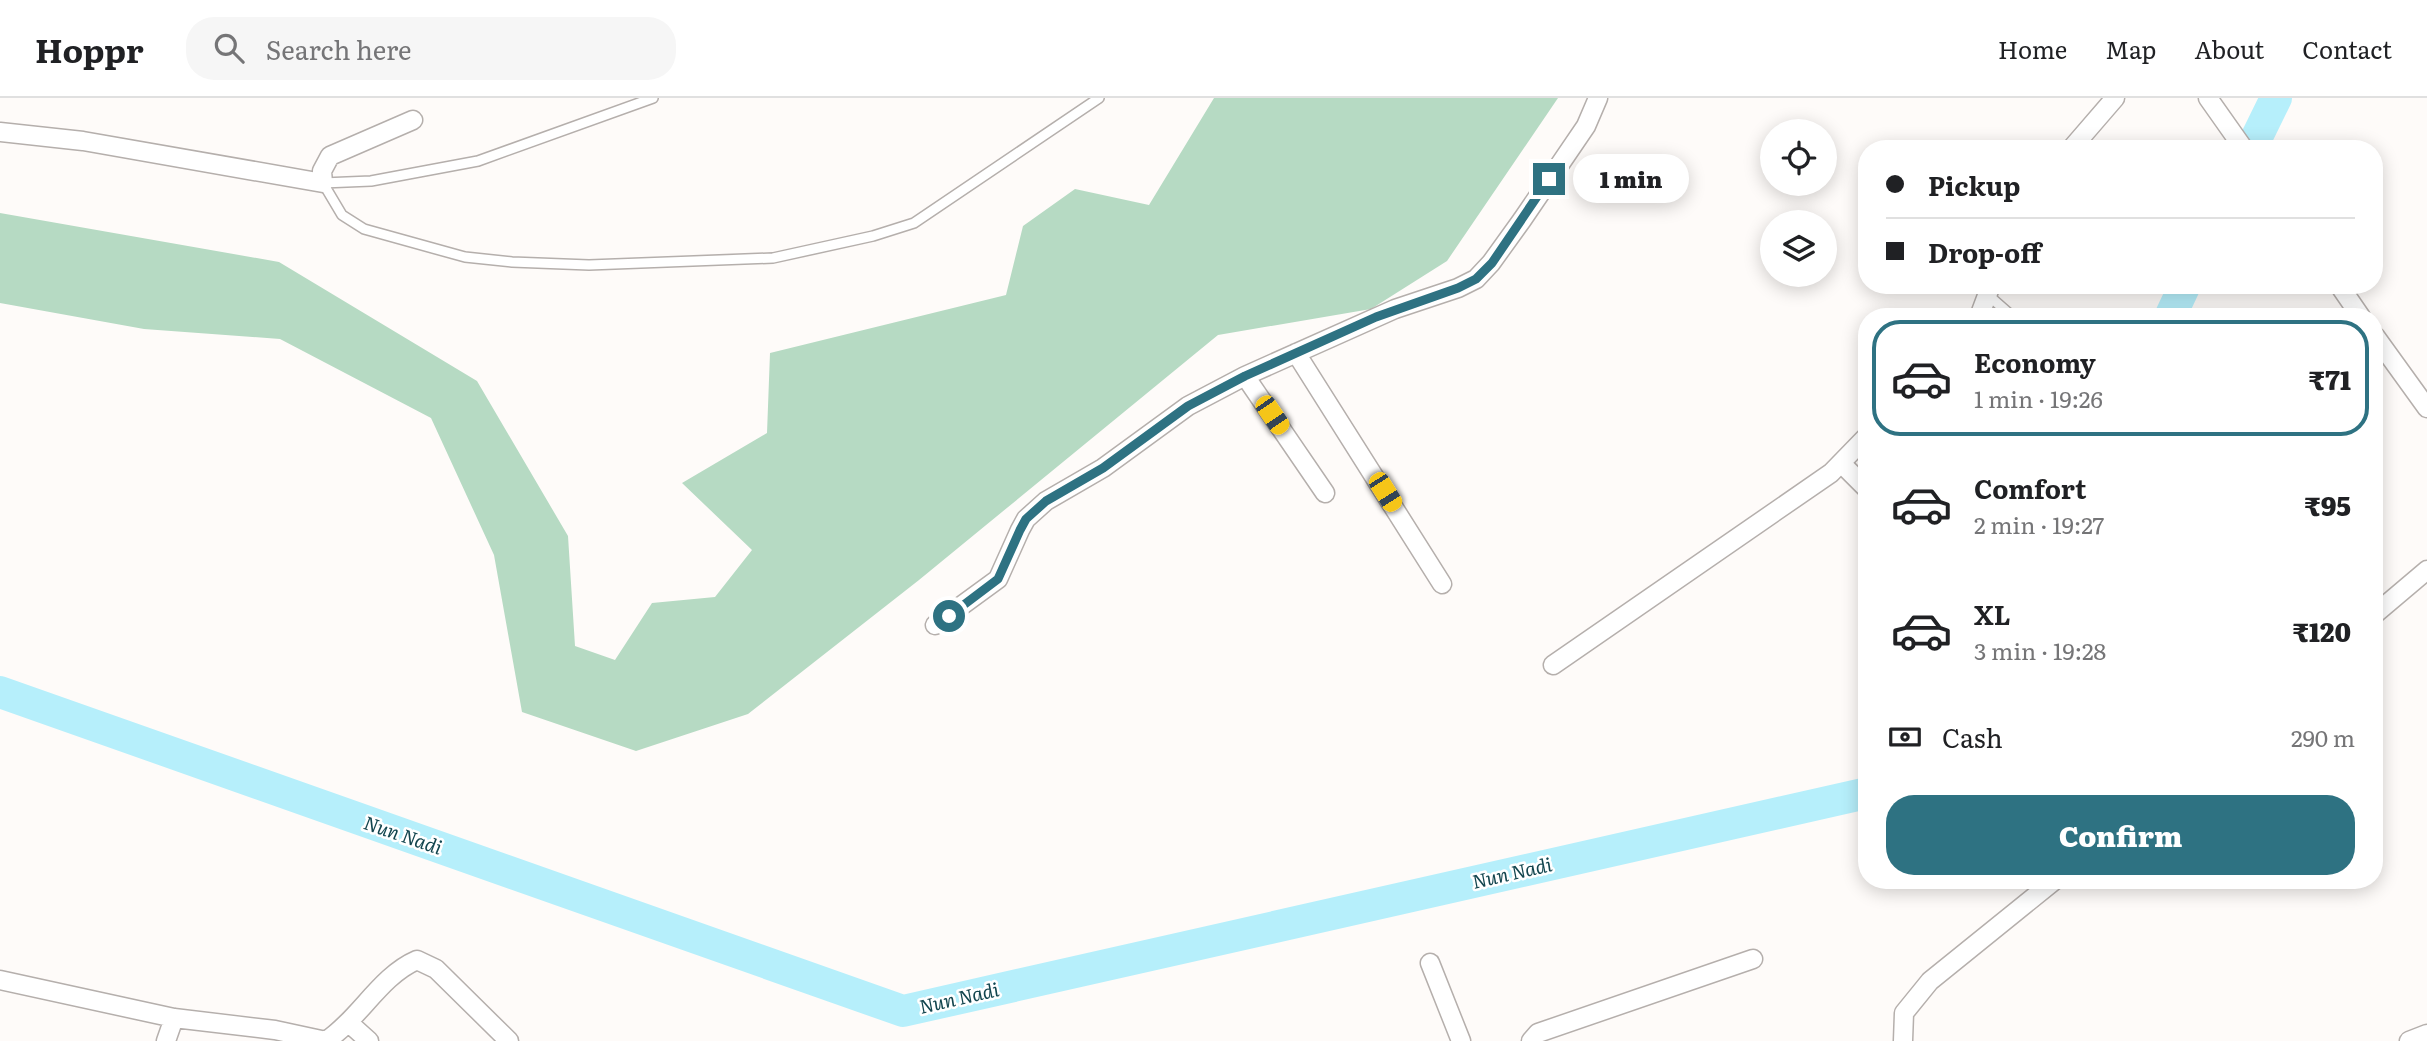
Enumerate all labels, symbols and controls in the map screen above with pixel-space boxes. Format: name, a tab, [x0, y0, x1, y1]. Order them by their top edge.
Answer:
search box	[186, 17, 676, 80]
text: Hoppr	[35, 24, 144, 73]
icon: search	[210, 29, 248, 67]
text: Search here	[266, 29, 412, 68]
text: Home	[1998, 31, 2067, 66]
text: Map	[2105, 31, 2156, 66]
text: About	[2194, 31, 2264, 66]
text: Contact	[2302, 31, 2392, 66]
map controls	[1760, 119, 1837, 287]
button: locate	[1760, 119, 1837, 196]
callout: 1 min	[1574, 154, 1689, 204]
text: 1 min	[1600, 161, 1662, 195]
route end	[1533, 163, 1565, 195]
text: Pickup	[1928, 165, 2020, 204]
button: layers	[1760, 210, 1837, 287]
text: Drop-off	[1928, 232, 2041, 271]
text: Economy	[1974, 342, 2096, 381]
icon: car	[1890, 347, 1953, 410]
text: ₹71	[2309, 359, 2351, 398]
text: 1 min · 19:26	[1974, 381, 2103, 415]
car	[1252, 392, 1293, 438]
text: Comfort	[1974, 468, 2086, 507]
car	[1365, 469, 1406, 515]
icon: car	[1890, 473, 1953, 536]
text: ₹95	[2305, 485, 2351, 524]
text: 2 min · 19:27	[1974, 507, 2104, 541]
text: XL	[1974, 594, 2011, 633]
icon: car	[1890, 599, 1953, 662]
route start	[933, 600, 965, 632]
text: ₹120	[2293, 611, 2351, 650]
text: 3 min · 19:28	[1974, 633, 2106, 667]
text: Cash	[1942, 717, 2003, 756]
icon: cash	[1886, 718, 1924, 756]
text: 290 m	[2291, 720, 2355, 754]
button: Confirm	[1886, 795, 2355, 875]
water label: Nun Nadi	[360, 808, 447, 861]
water label: Nun Nadi	[1469, 849, 1555, 895]
water label: Nun Nadi	[916, 974, 1002, 1020]

